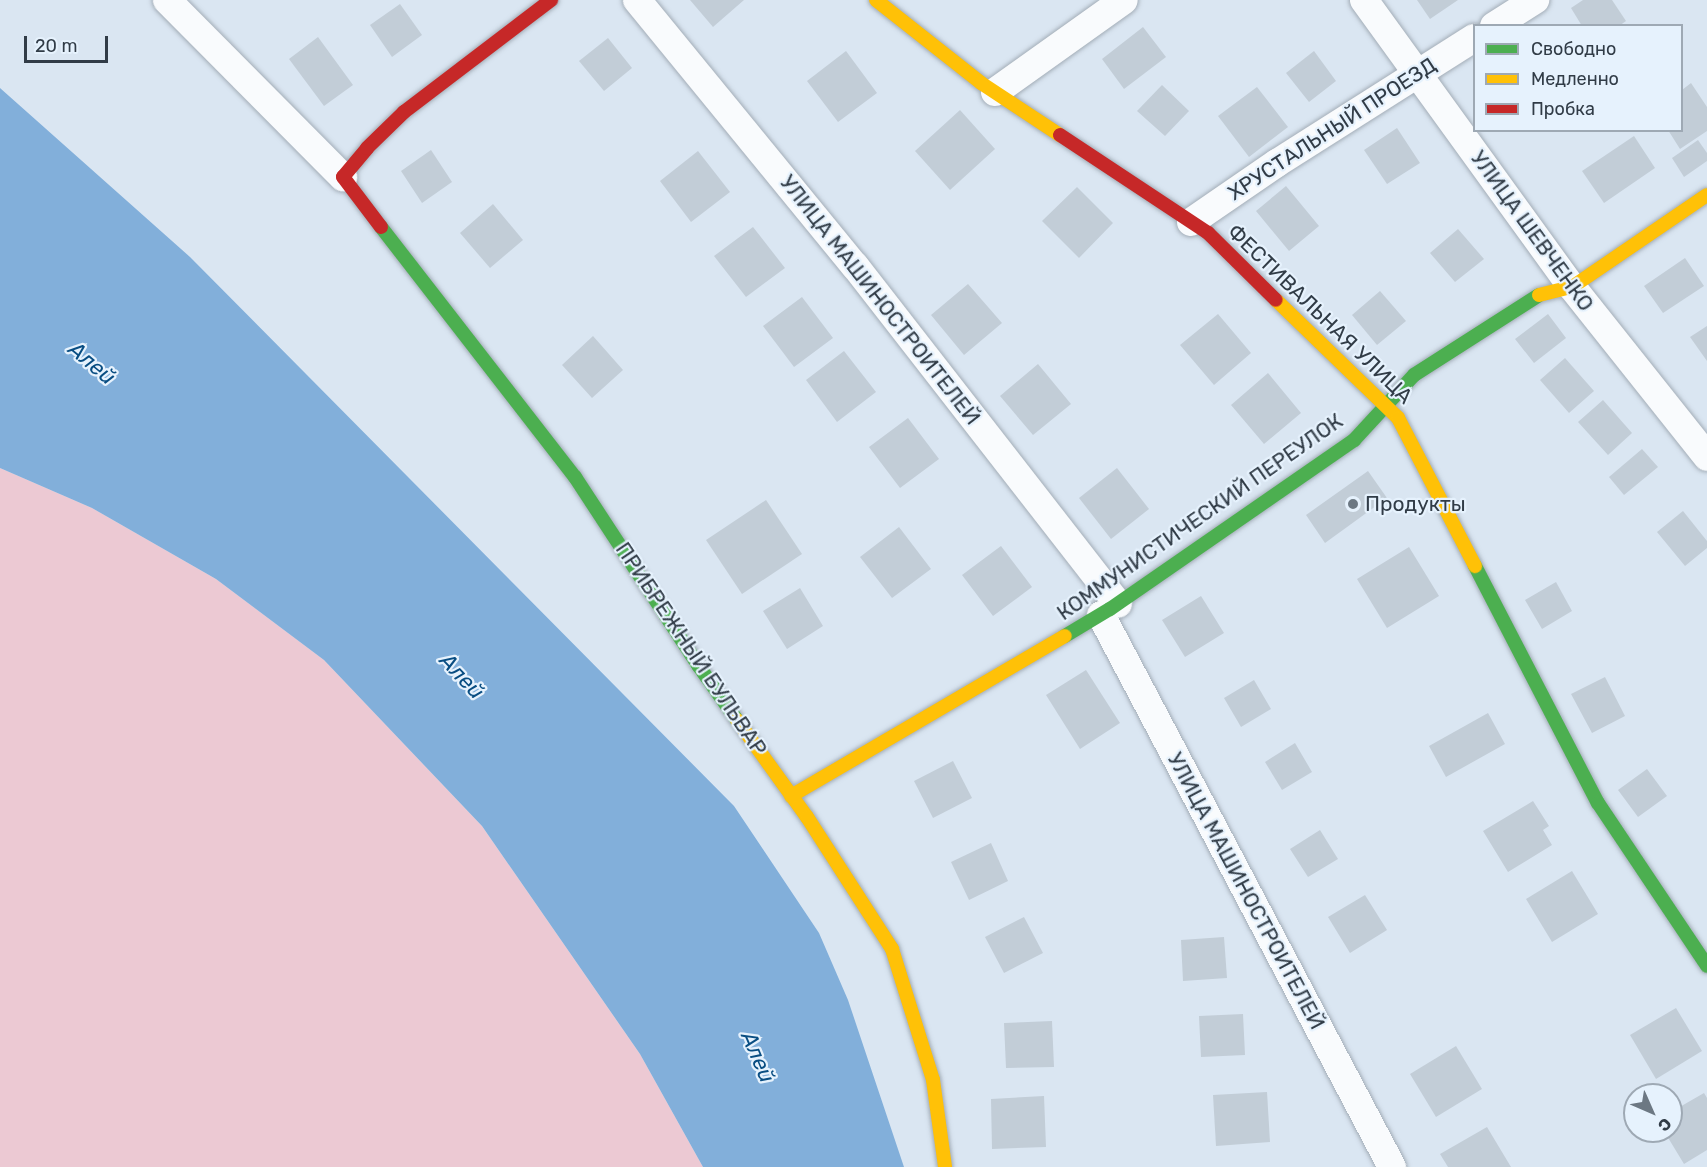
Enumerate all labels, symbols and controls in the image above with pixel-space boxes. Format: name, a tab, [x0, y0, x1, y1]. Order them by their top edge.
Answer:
scale bar	[27, 24, 111, 62]
legend	[1473, 24, 1683, 132]
text: 20 m	[35, 35, 77, 57]
text: Свободно	[1531, 38, 1616, 60]
street label: ХРУСТАЛЬНЫЙ ПРОЕЗД	[1223, 52, 1441, 206]
text: Медленно	[1531, 68, 1619, 90]
text: Пробка	[1531, 98, 1595, 120]
street label: УЛИЦА ШЕВЧЕНКО	[1465, 146, 1599, 316]
street label: УЛИЦА МАШИНОСТРОИТЕЛЕЙ	[775, 170, 985, 430]
street label: ФЕСТИВАЛЬНАЯ УЛИЦА	[1222, 219, 1418, 409]
water label: Алей	[63, 336, 121, 390]
street label: КОММУНИСТИЧЕСКИЙ ПЕРЕУЛОК	[1052, 408, 1348, 626]
place label: Продукты	[1365, 491, 1466, 517]
marker: Продукты	[1346, 497, 1360, 511]
street label: ПРИБРЕЖНЫЙ БУЛЬВАР	[610, 538, 772, 760]
water label: Алей	[434, 648, 490, 704]
street label: УЛИЦА МАШИНОСТРОИТЕЛЕЙ	[1162, 748, 1330, 1034]
water label: Алей	[735, 1027, 781, 1087]
north arrow	[1623, 1083, 1683, 1143]
text: С	[1654, 1114, 1675, 1135]

